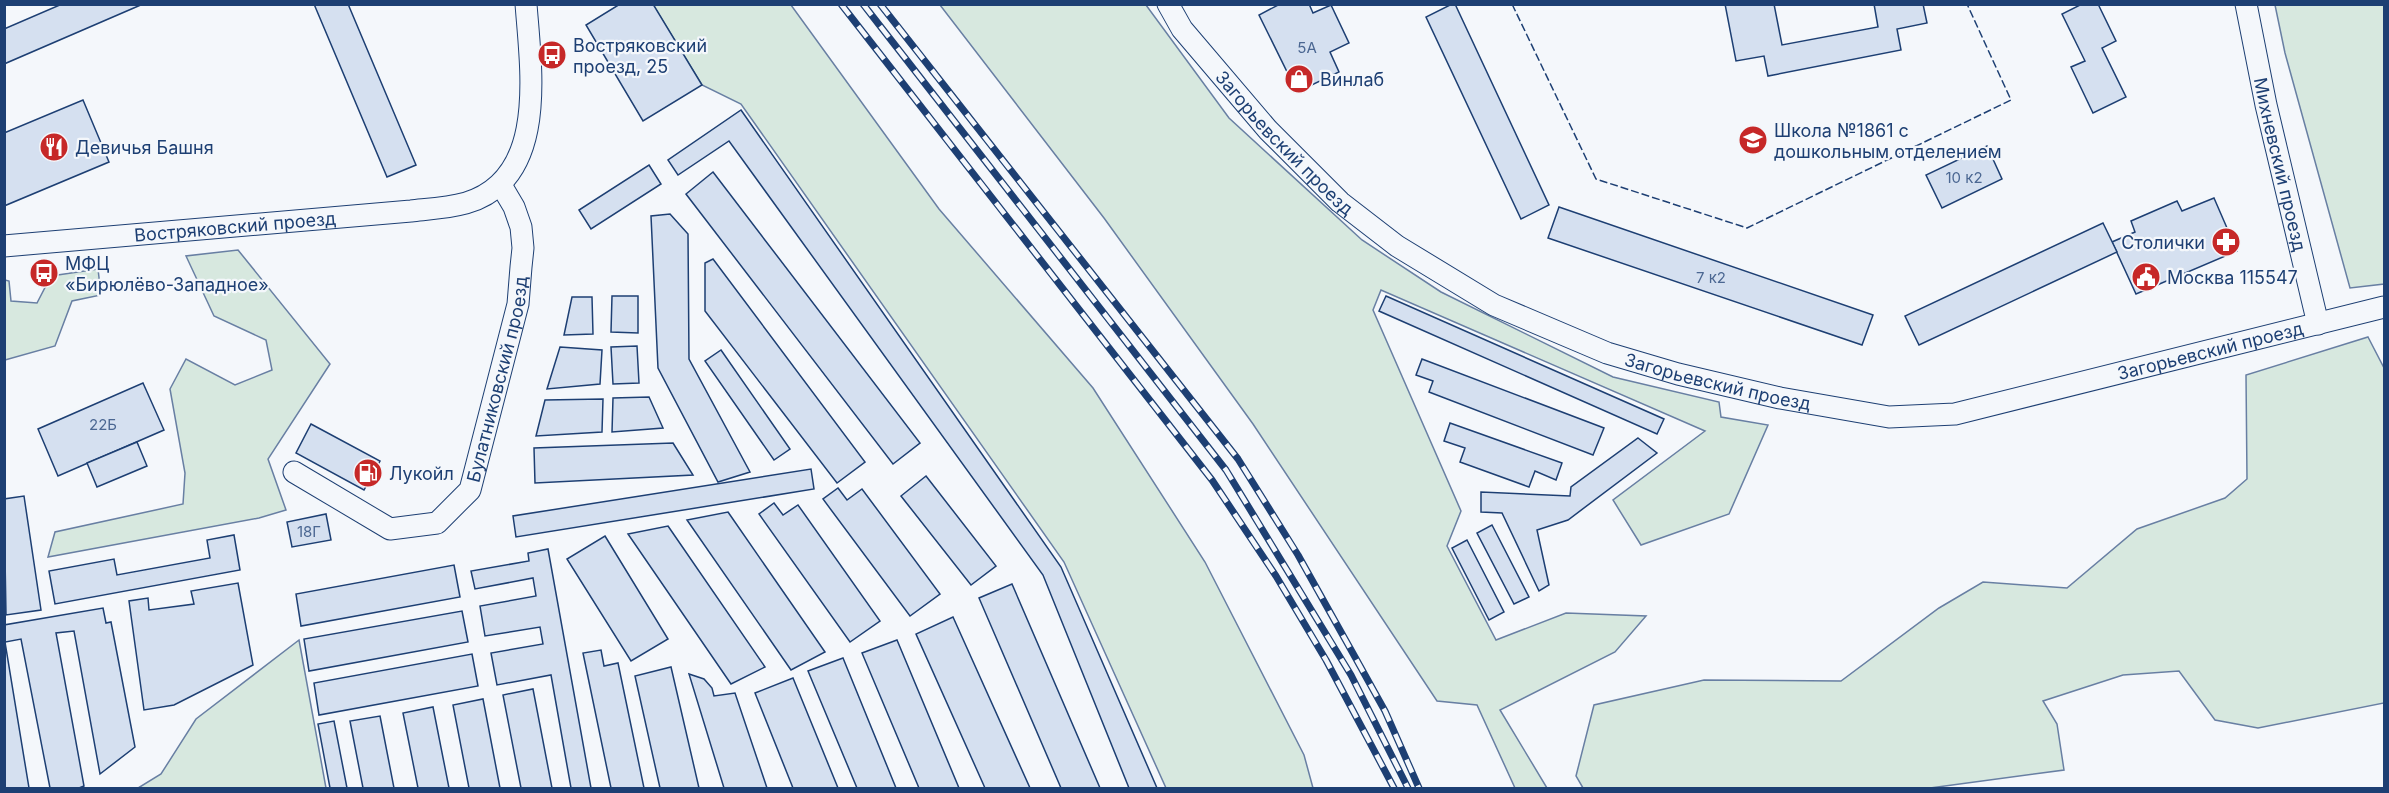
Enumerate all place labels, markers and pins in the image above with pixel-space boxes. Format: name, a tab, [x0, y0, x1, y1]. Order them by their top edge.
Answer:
place label: Востряковский проезд, 25	[573, 35, 707, 77]
bus stop icon: Востряковский проезд, 25	[536, 39, 568, 71]
shop icon: Винлаб	[1283, 63, 1315, 95]
place label: Винлаб	[1320, 69, 1384, 90]
place label: Школа №1861 с дошкольным отделением	[1774, 120, 2002, 162]
school or university icon: Школа №1861 с дошкольным отделением	[1737, 124, 1769, 156]
restaurant icon: Девичья Башня	[38, 131, 70, 163]
place label: Девичья Башня	[75, 137, 214, 158]
pharmacy icon: Столички	[2210, 226, 2242, 258]
place label: Столички	[2121, 232, 2205, 253]
place label: МФЦ «Бирюлёво-Западное»	[65, 253, 269, 295]
bus stop icon: МФЦ «Бирюлёво-Западное»	[28, 257, 60, 289]
public building icon: Москва 115547	[2130, 261, 2162, 293]
place label: Москва 115547	[2167, 267, 2298, 288]
fuel station icon: Лукойл	[352, 457, 384, 489]
place label: Лукойл	[389, 463, 454, 484]

